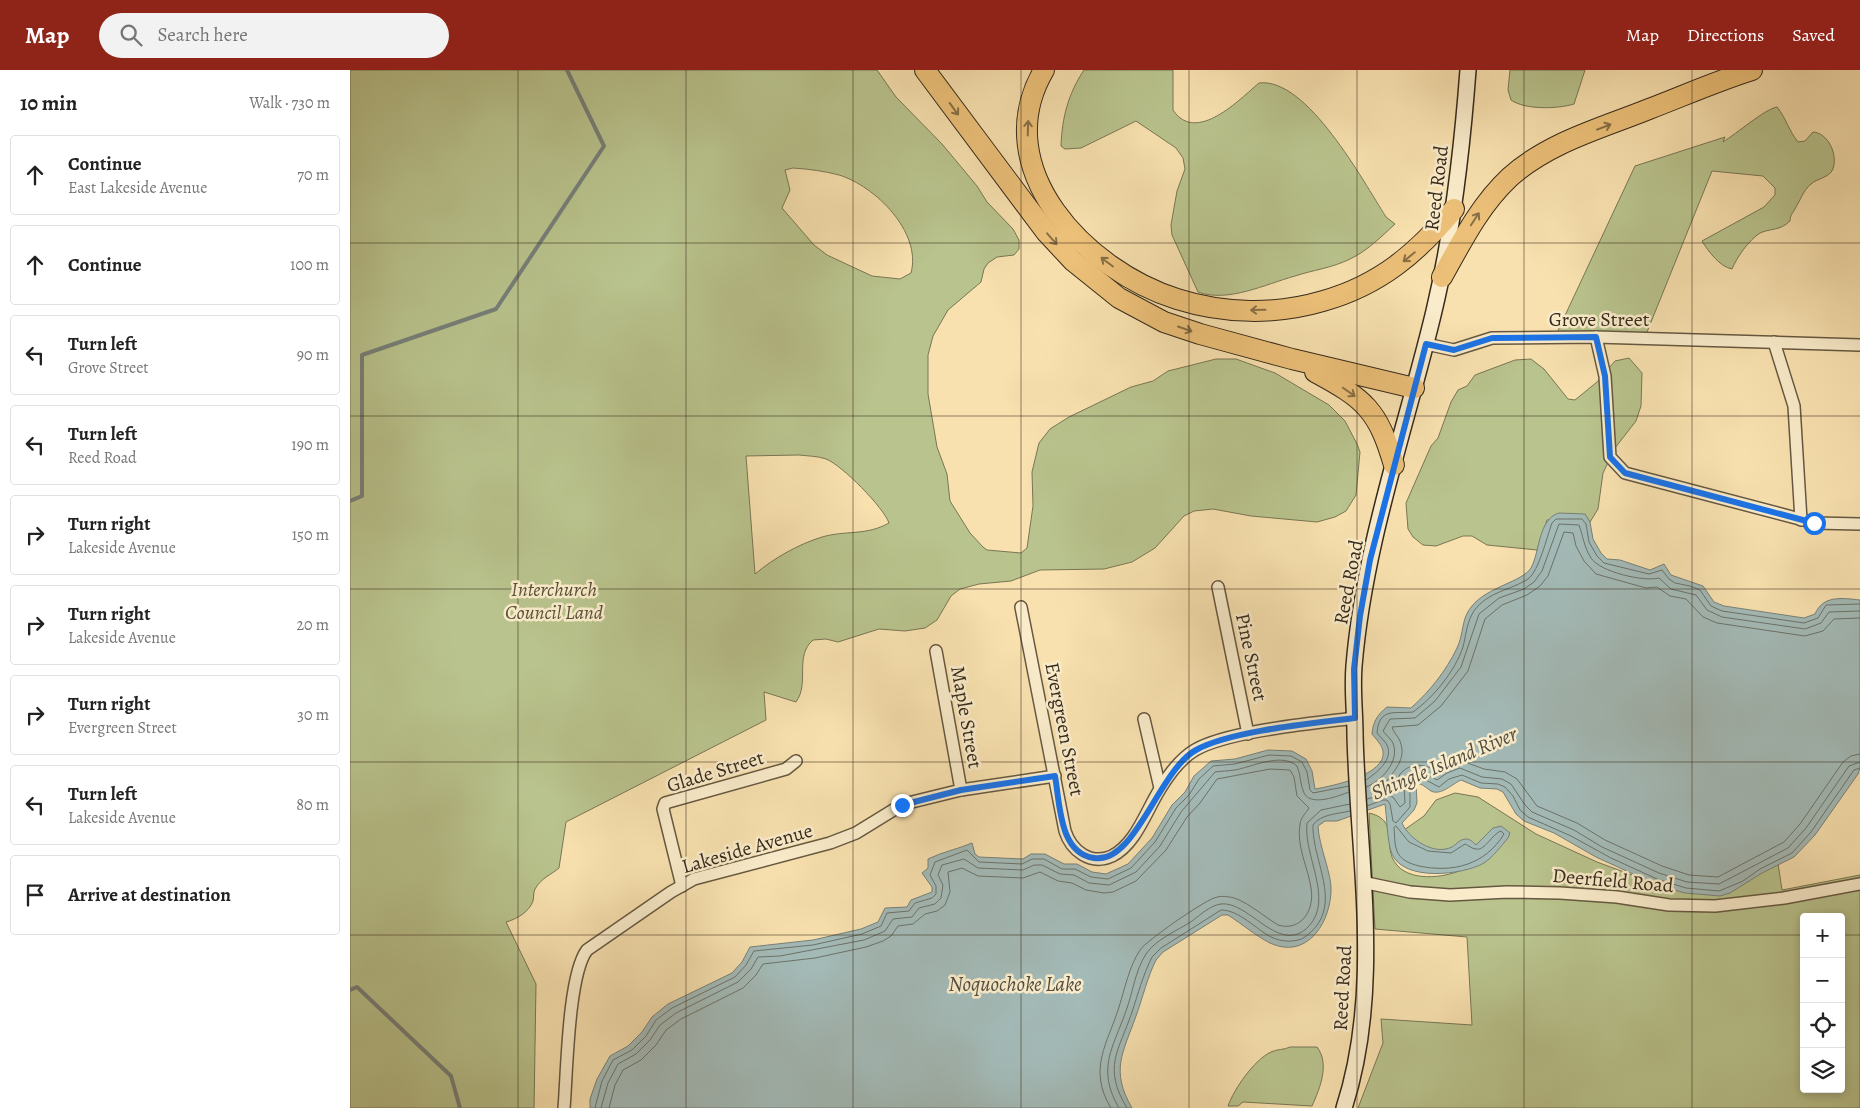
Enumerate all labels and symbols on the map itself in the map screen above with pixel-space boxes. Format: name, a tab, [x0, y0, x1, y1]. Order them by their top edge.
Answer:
one-way arrow	[949, 102, 960, 115]
one-way arrow	[1023, 120, 1033, 136]
one-way arrow	[1596, 121, 1611, 131]
street label: Reed Road	[1418, 144, 1455, 232]
one-way arrow	[1470, 212, 1480, 226]
one-way arrow	[1046, 232, 1058, 245]
one-way arrow	[1403, 252, 1416, 263]
one-way arrow	[1100, 257, 1114, 267]
one-way arrow	[1251, 305, 1267, 315]
street label: Grove Street	[1549, 306, 1650, 333]
one-way arrow	[1176, 325, 1192, 334]
one-way arrow	[1342, 387, 1356, 397]
route start	[1803, 512, 1826, 535]
street label: Reed Road	[1327, 537, 1370, 627]
park label: Interchurch Council Land	[505, 576, 604, 626]
street label: Pine Street	[1229, 611, 1274, 704]
street label: Evergreen Street	[1038, 660, 1091, 799]
street label: Maple Street	[944, 664, 989, 771]
water label: Shingle Island River	[1367, 719, 1522, 806]
street label: Glade Street	[663, 744, 767, 799]
route end	[891, 794, 914, 817]
street label: Lakeside Avenue	[679, 817, 816, 880]
street label: Deerfield Road	[1551, 862, 1675, 899]
street label: Reed Road	[1327, 944, 1358, 1032]
water label: Noquochoke Lake	[948, 970, 1082, 998]

